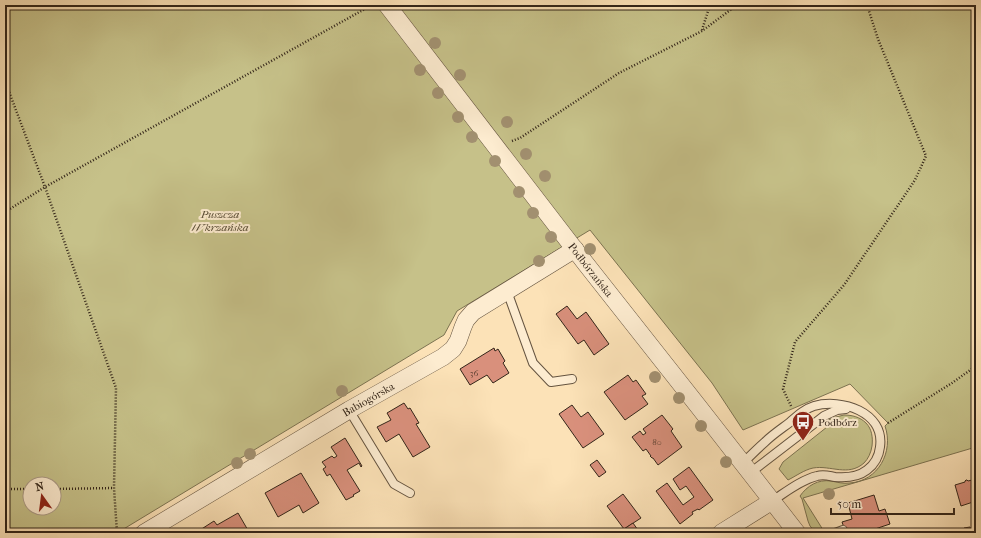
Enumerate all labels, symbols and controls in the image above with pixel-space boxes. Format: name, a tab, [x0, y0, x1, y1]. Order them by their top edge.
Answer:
park label: Puszcza Wkrzańska	[192, 208, 249, 234]
street label: Podbórzańska	[565, 240, 616, 300]
house number: 36	[470, 368, 478, 378]
street label: Babiogórska	[340, 379, 397, 420]
bus stop icon: Podbórz	[790, 409, 816, 442]
place label: Podbórz	[818, 416, 857, 429]
house number: 80	[652, 437, 662, 447]
north arrow	[22, 476, 62, 516]
text: N	[34, 479, 46, 494]
scale bar	[831, 490, 954, 516]
text: 50 m	[837, 497, 861, 511]

